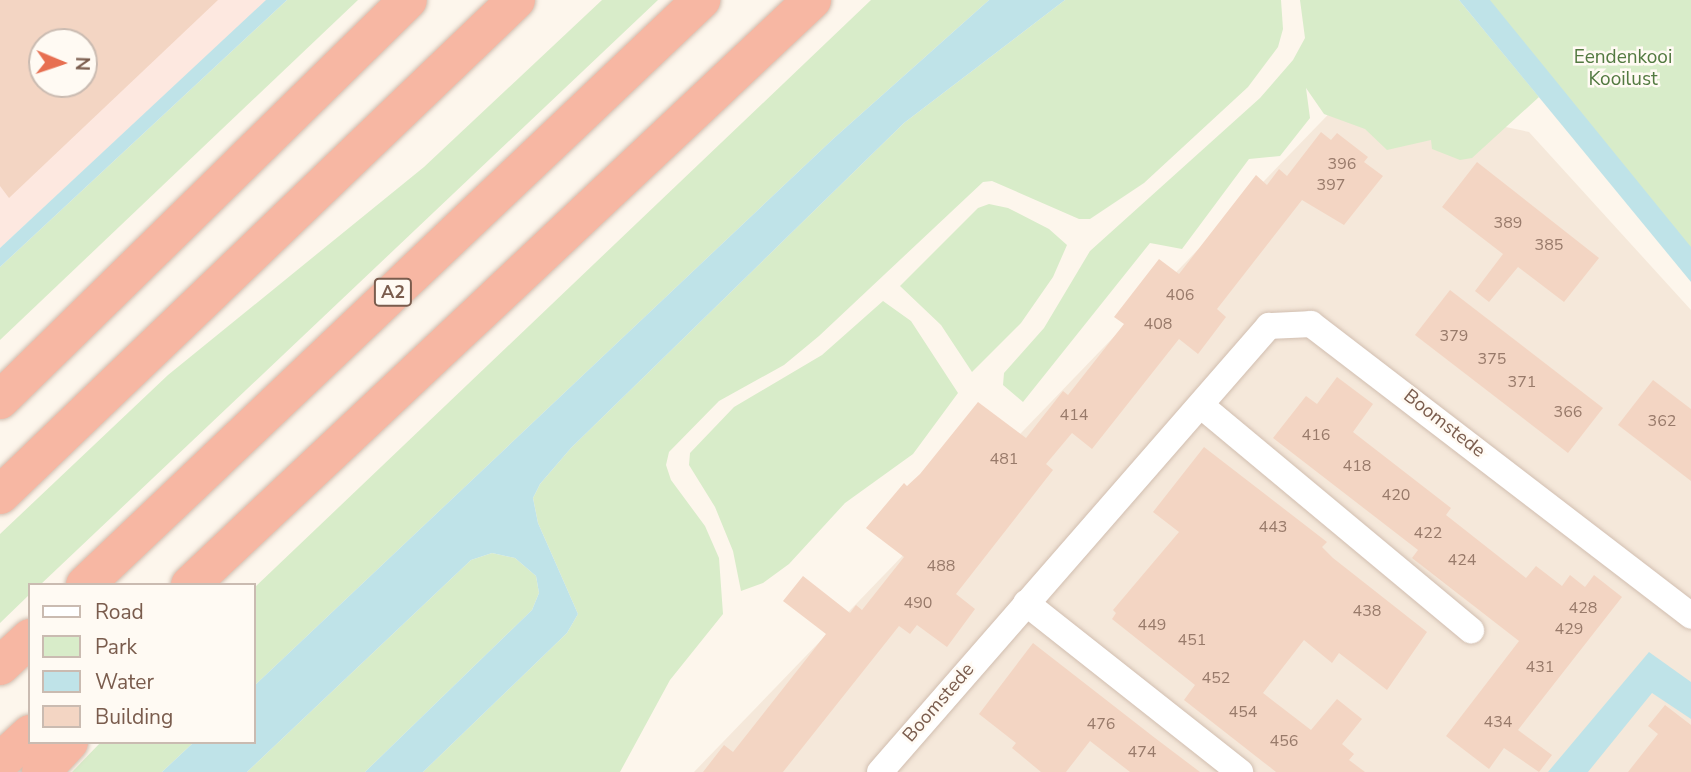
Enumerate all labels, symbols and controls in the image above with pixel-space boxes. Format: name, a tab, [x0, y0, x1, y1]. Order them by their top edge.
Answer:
north arrow	[28, 28, 98, 98]
park label: Eendenkooi Kooilust	[1574, 47, 1672, 91]
text: N	[69, 56, 95, 71]
house number: 396	[1328, 154, 1356, 174]
house number: 397	[1317, 175, 1345, 195]
house number: 389	[1494, 213, 1522, 233]
house number: 385	[1535, 235, 1563, 255]
road number: A2	[374, 278, 412, 306]
house number: 406	[1166, 285, 1194, 305]
house number: 408	[1144, 314, 1172, 334]
house number: 379	[1440, 326, 1468, 346]
house number: 375	[1478, 349, 1506, 369]
house number: 371	[1508, 372, 1536, 392]
street label: Boomstede	[1399, 385, 1489, 463]
house number: 366	[1554, 402, 1582, 422]
house number: 414	[1060, 405, 1088, 425]
house number: 362	[1648, 411, 1676, 431]
house number: 416	[1302, 425, 1330, 445]
house number: 481	[990, 449, 1018, 469]
house number: 418	[1343, 456, 1371, 476]
house number: 420	[1382, 485, 1410, 505]
house number: 443	[1259, 517, 1287, 537]
house number: 422	[1414, 523, 1442, 543]
house number: 424	[1448, 550, 1476, 570]
house number: 488	[927, 556, 955, 576]
legend	[28, 583, 256, 744]
house number: 490	[904, 593, 932, 613]
text: Road	[95, 598, 144, 626]
house number: 428	[1569, 598, 1597, 618]
house number: 438	[1353, 601, 1381, 621]
house number: 449	[1138, 615, 1166, 635]
house number: 429	[1555, 619, 1583, 639]
house number: 451	[1178, 630, 1206, 650]
text: Park	[95, 633, 137, 661]
house number: 431	[1526, 657, 1554, 677]
street label: Boomstede	[899, 659, 979, 747]
text: Water	[95, 668, 154, 696]
house number: 452	[1202, 668, 1230, 688]
house number: 454	[1229, 702, 1257, 722]
text: Building	[95, 703, 173, 731]
house number: 434	[1484, 712, 1512, 732]
house number: 476	[1087, 714, 1115, 734]
house number: 456	[1270, 731, 1298, 751]
house number: 474	[1128, 742, 1156, 762]

